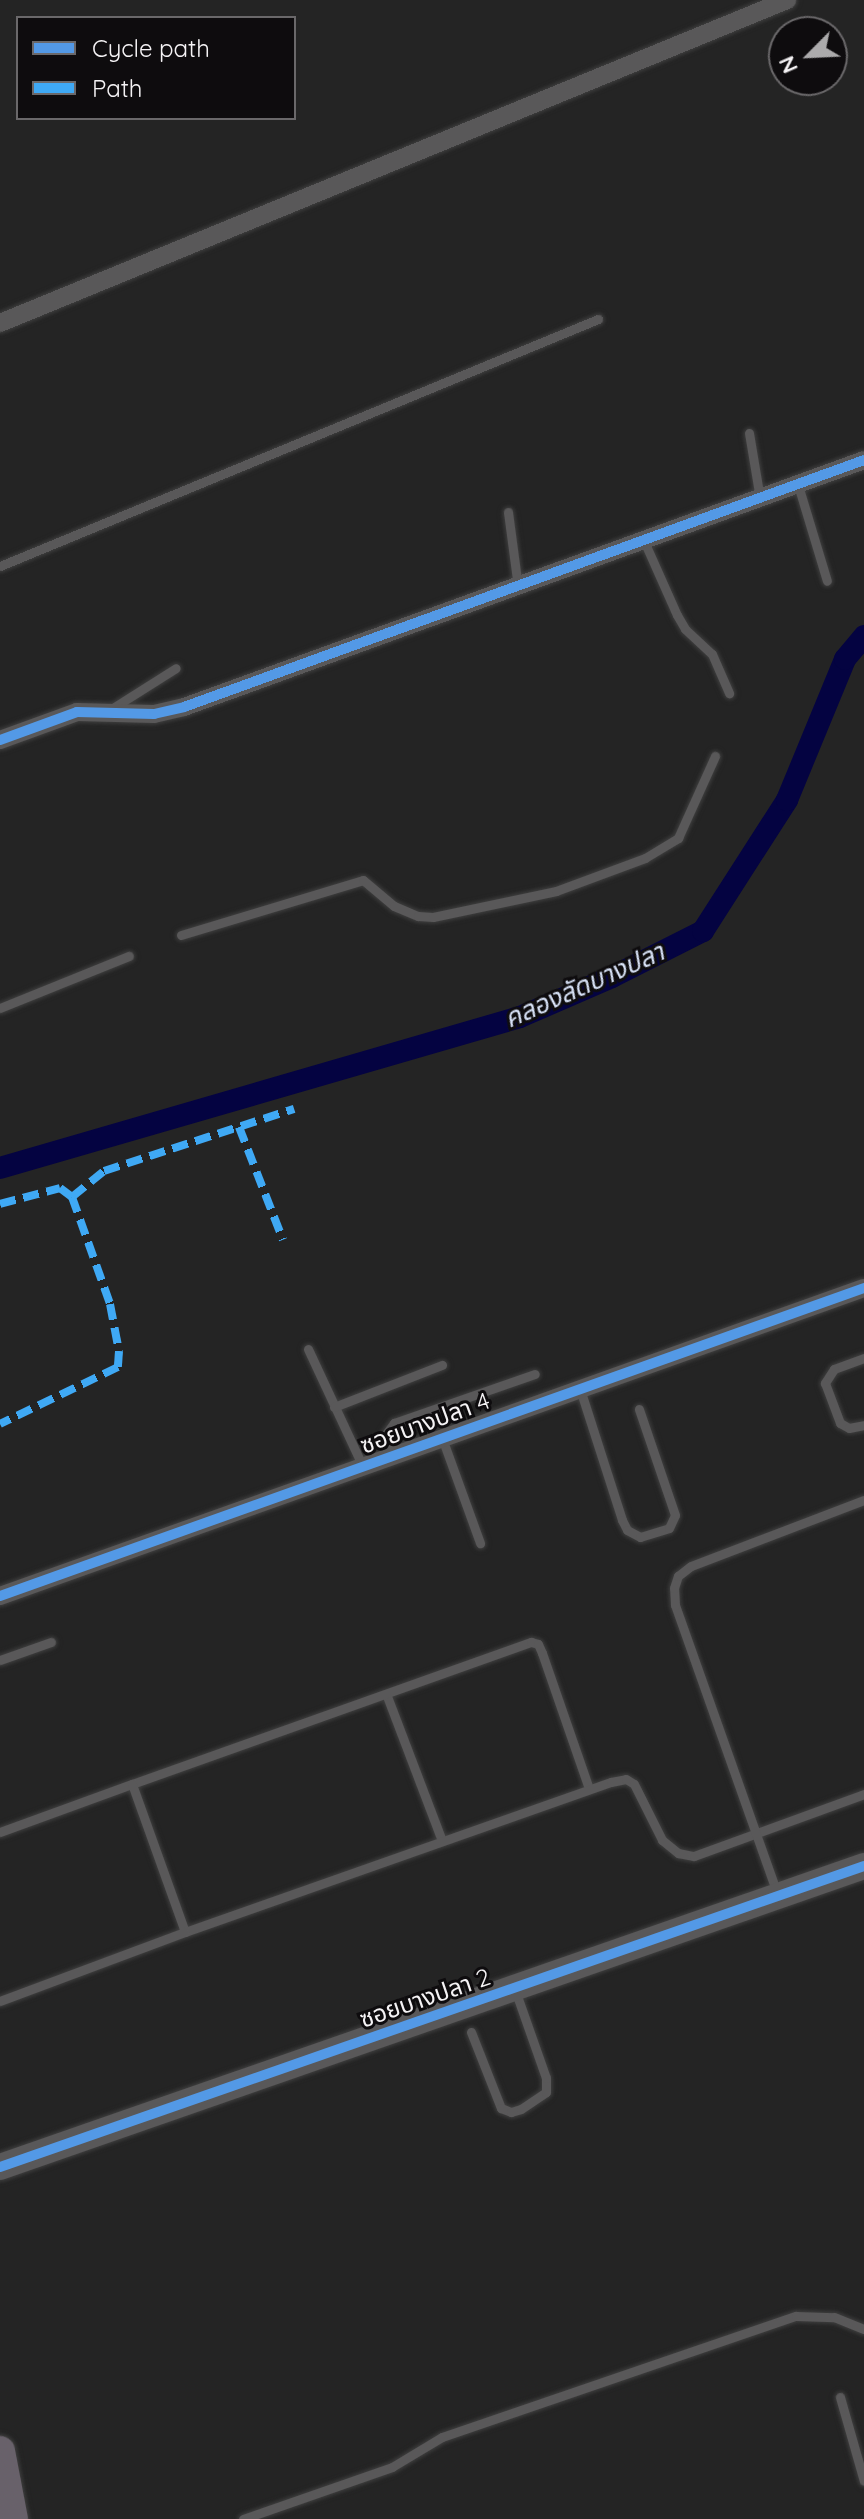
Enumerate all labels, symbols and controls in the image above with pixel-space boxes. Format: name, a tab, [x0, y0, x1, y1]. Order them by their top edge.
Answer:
legend	[16, 16, 296, 120]
north arrow	[768, 16, 848, 96]
text: Cycle path	[92, 33, 210, 63]
text: N	[772, 52, 804, 78]
text: Path	[92, 73, 143, 103]
water label: คลองลัดบางปลา	[499, 936, 669, 1034]
street label: ซอยบางปลา 4	[356, 1386, 494, 1460]
street label: ซอยบางปลา 2	[356, 1962, 494, 2034]

